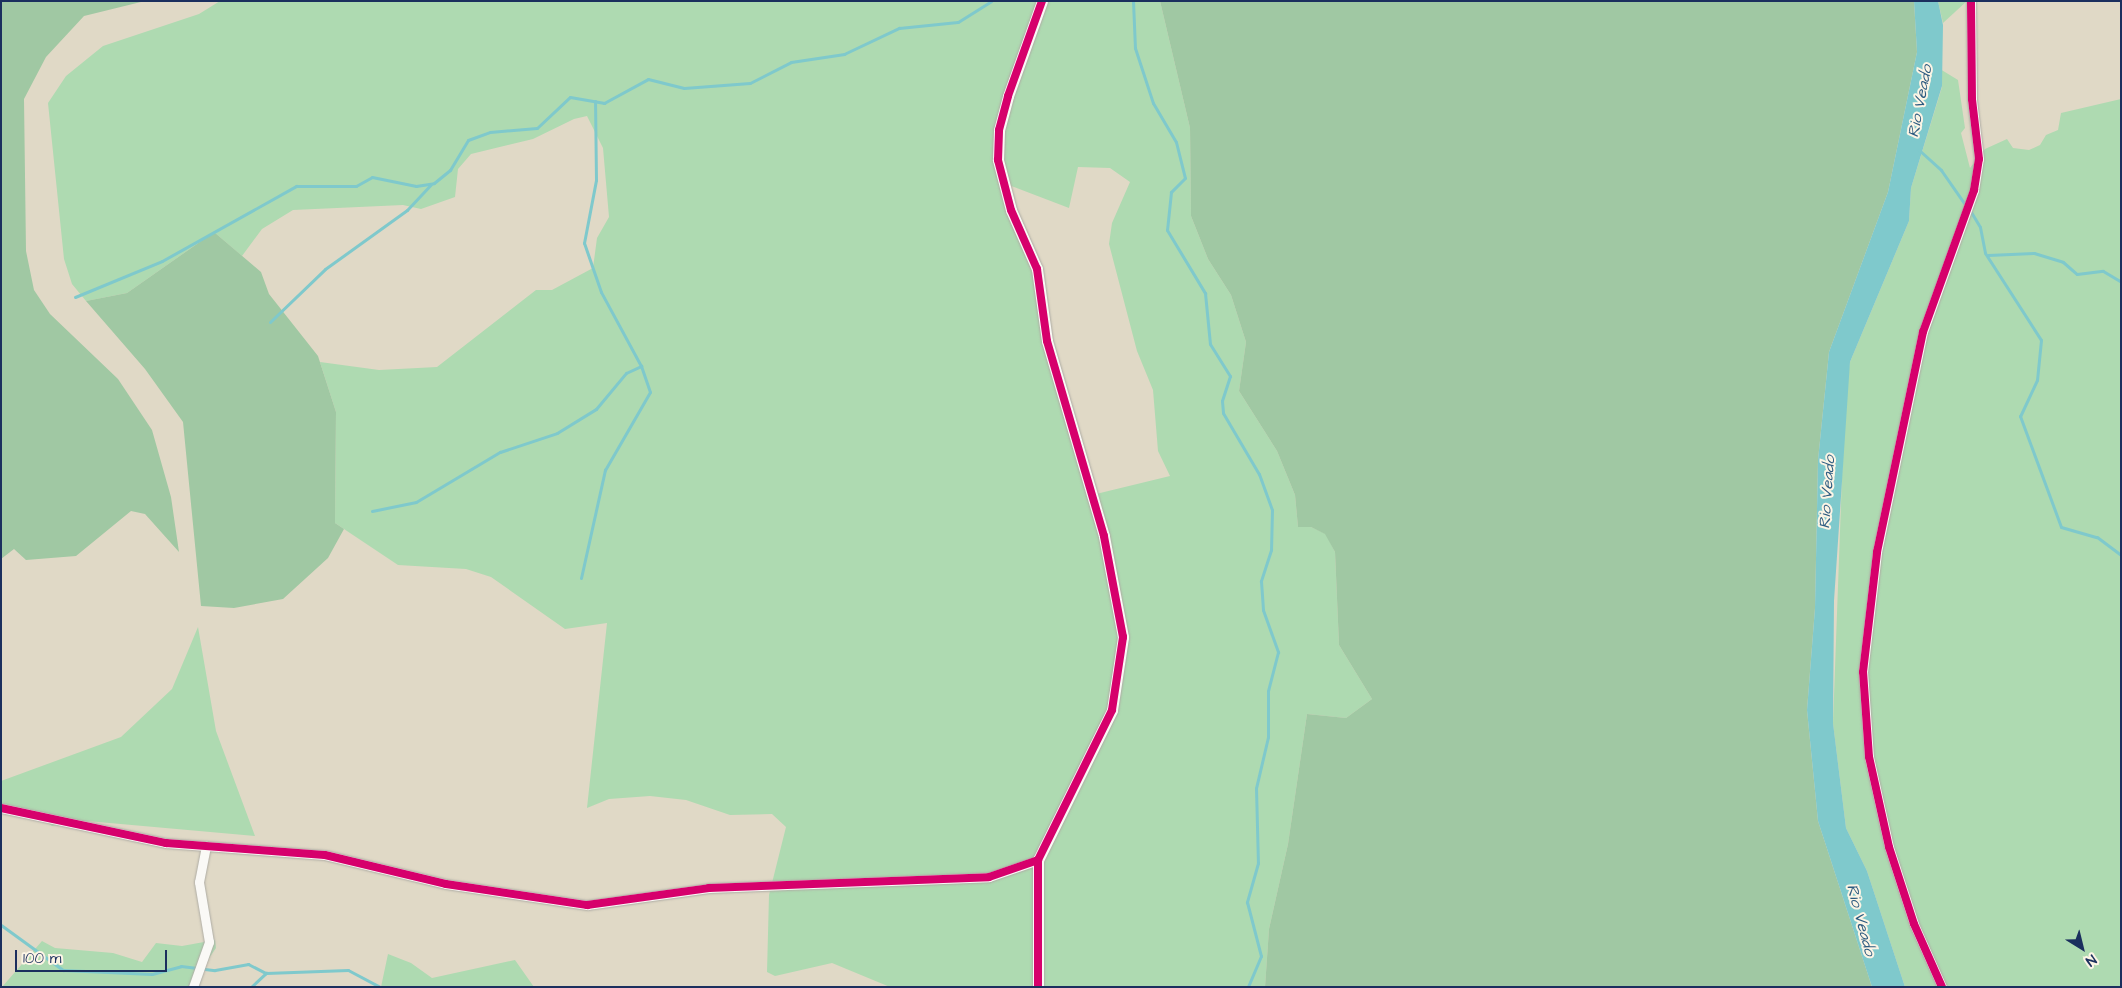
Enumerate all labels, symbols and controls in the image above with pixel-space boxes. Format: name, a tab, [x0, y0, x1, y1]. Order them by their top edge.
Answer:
water label: Rio Veado	[1904, 63, 1936, 139]
water label: Rio Veado	[1815, 455, 1839, 529]
water label: Rio Veado	[1842, 882, 1880, 958]
north arrow	[2057, 923, 2107, 973]
scale bar	[18, 940, 170, 972]
text: 100 m	[23, 948, 62, 969]
text: N	[2081, 949, 2100, 971]

